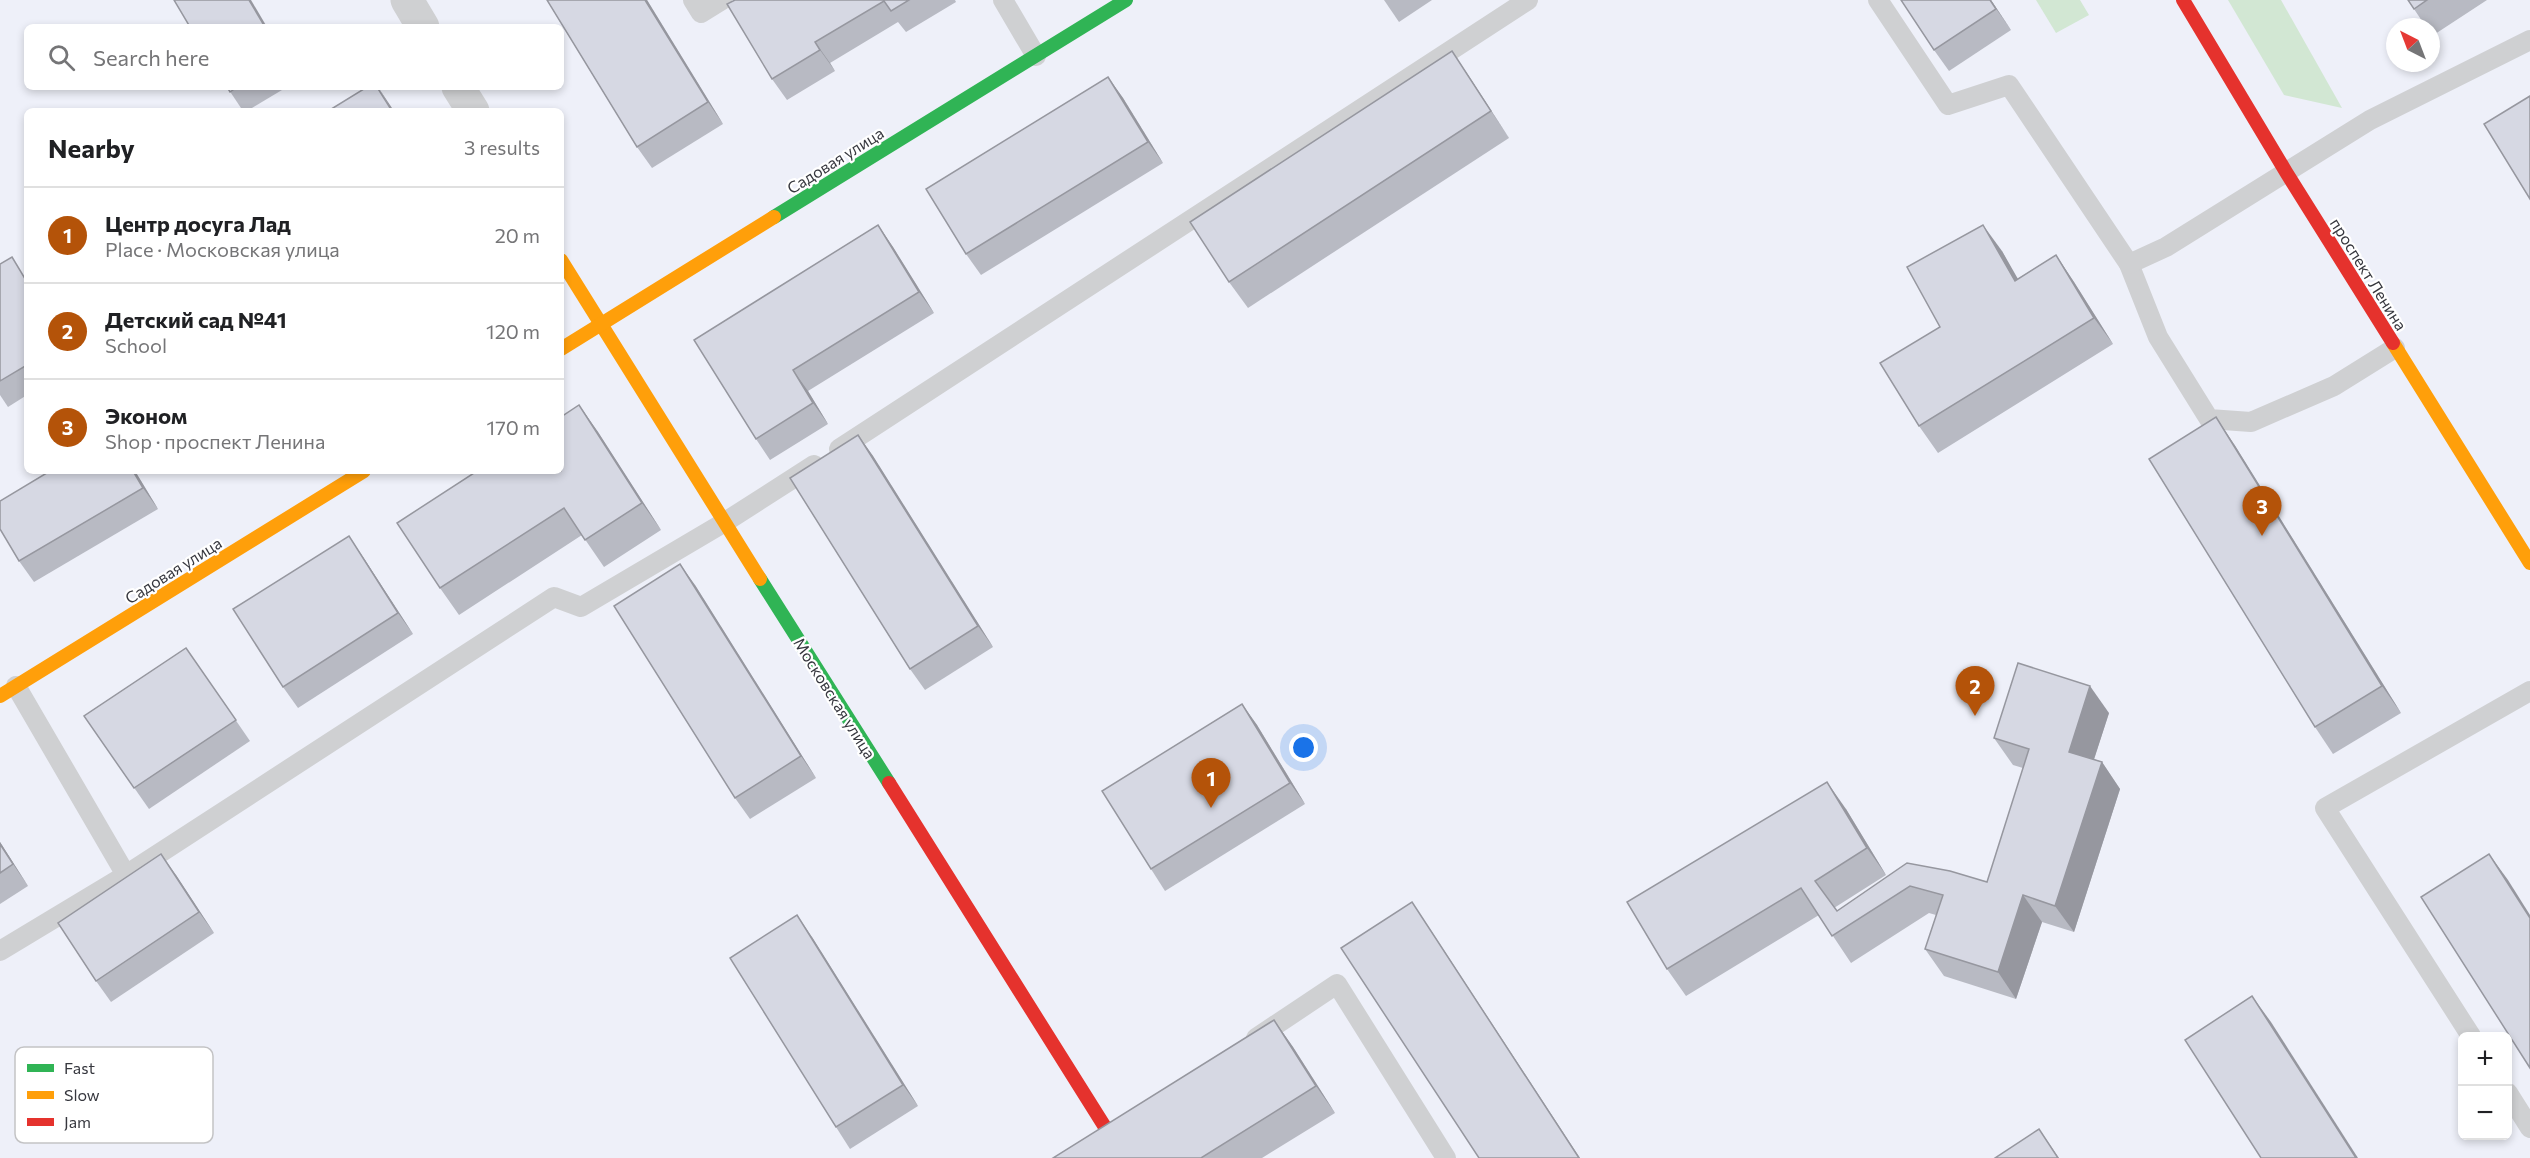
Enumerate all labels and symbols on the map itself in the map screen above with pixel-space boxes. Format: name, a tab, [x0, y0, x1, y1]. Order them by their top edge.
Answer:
north arrow	[2386, 18, 2440, 72]
street label: Садовая улица	[783, 123, 887, 197]
street label: проспект Ленина	[2327, 214, 2411, 334]
pin: 3	[2242, 486, 2282, 536]
street label: Садовая улица	[121, 533, 225, 607]
street label: Московская улица	[790, 634, 880, 762]
pin: 2	[1956, 666, 1994, 716]
your location	[1289, 733, 1318, 762]
pin: 1	[1192, 758, 1230, 808]
legend	[15, 1047, 213, 1143]
text: Fast	[64, 1058, 95, 1077]
text: Slow	[64, 1085, 100, 1104]
text: Jam	[64, 1112, 91, 1131]

